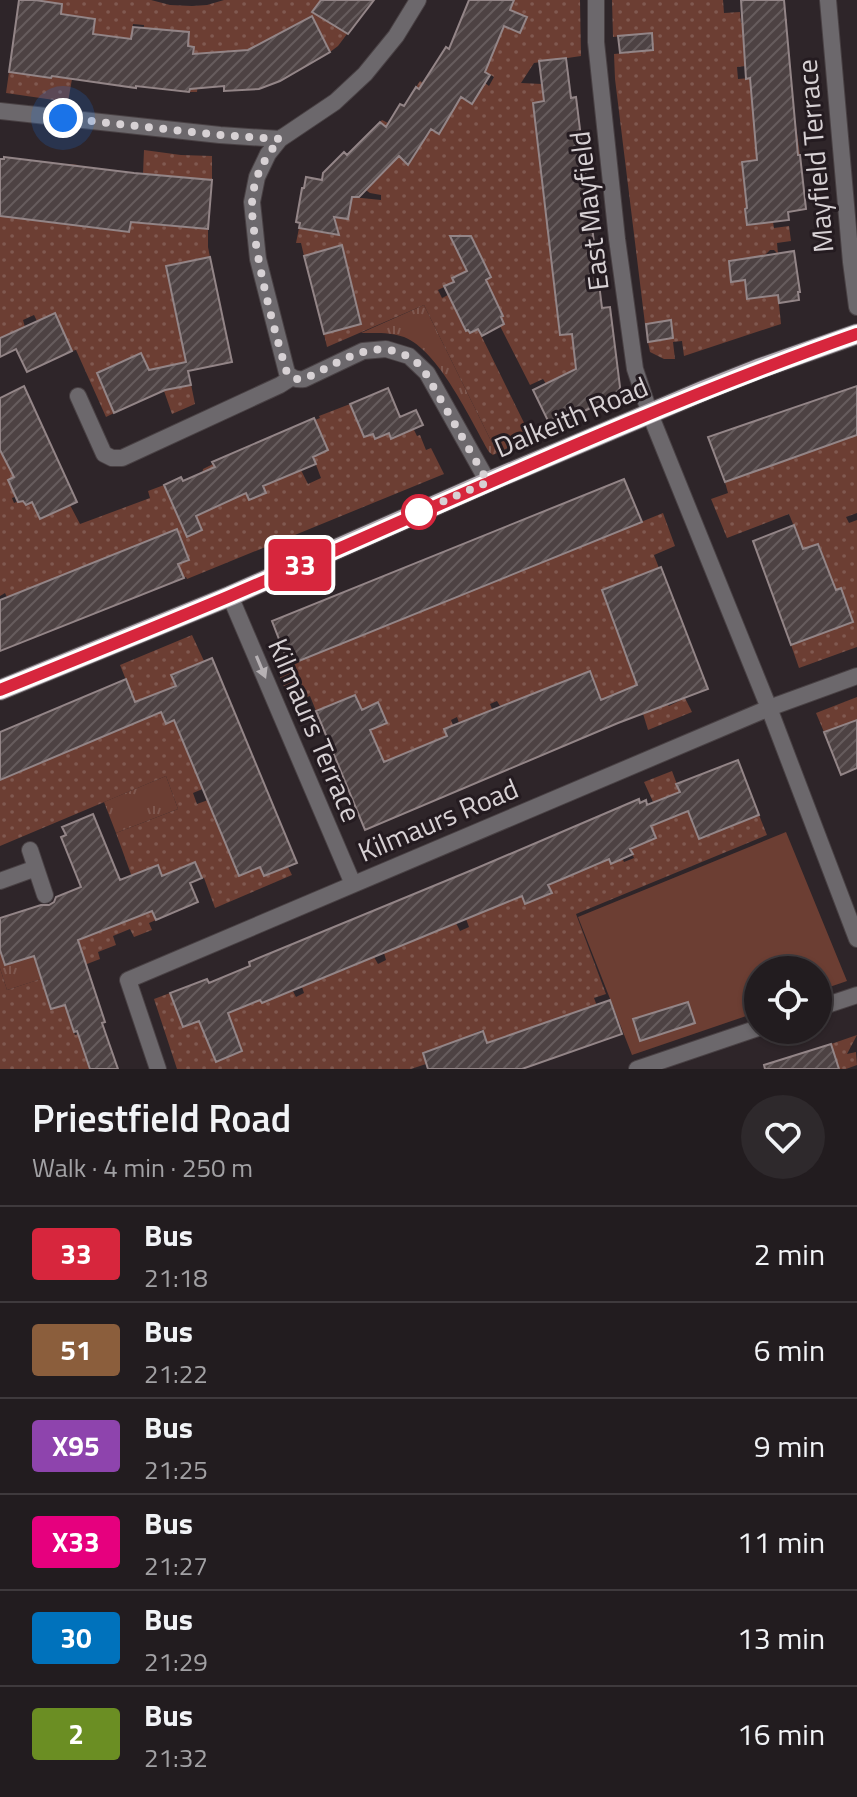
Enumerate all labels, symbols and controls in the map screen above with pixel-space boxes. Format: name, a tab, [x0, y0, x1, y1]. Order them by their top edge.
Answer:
street label: Mayfield Terrace	[785, 58, 844, 254]
your location	[43, 98, 83, 138]
street label: East Mayfield	[557, 129, 620, 293]
street label: Dalkeith Road	[487, 365, 654, 468]
unlabelled marker	[402, 495, 436, 529]
line badge: 33	[264, 539, 336, 591]
text: 33	[284, 543, 316, 586]
street label: Kilmaurs Terrace	[257, 631, 373, 828]
one-way arrow	[254, 656, 267, 679]
street label: Kilmaurs Road	[351, 766, 525, 873]
map controls	[744, 956, 832, 1044]
button: locate	[744, 956, 832, 1044]
text: Priestfield Road	[32, 1089, 291, 1147]
button: heart	[741, 1095, 825, 1179]
text: Walk · 4 min · 250 m	[32, 1148, 253, 1187]
text: Bus	[144, 1212, 193, 1258]
text: 2 min	[754, 1231, 825, 1277]
text: 33	[60, 1232, 92, 1275]
text: 21:18	[144, 1258, 208, 1297]
text: Bus	[144, 1308, 193, 1354]
text: 6 min	[754, 1327, 825, 1373]
text: 51	[60, 1328, 92, 1371]
text: 21:22	[144, 1354, 208, 1393]
text: Bus	[144, 1404, 193, 1450]
text: 9 min	[754, 1423, 825, 1469]
text: X95	[52, 1424, 100, 1467]
text: 21:25	[144, 1450, 208, 1489]
text: Bus	[144, 1500, 193, 1546]
text: 11 min	[737, 1519, 825, 1565]
text: X33	[52, 1520, 100, 1563]
text: 21:27	[144, 1546, 208, 1585]
text: Bus	[144, 1596, 193, 1642]
text: 13 min	[737, 1615, 825, 1661]
text: 30	[60, 1616, 92, 1659]
text: 21:29	[144, 1642, 208, 1681]
text: Bus	[144, 1692, 193, 1738]
text: 16 min	[737, 1711, 825, 1757]
text: 2	[68, 1712, 84, 1755]
text: 21:32	[144, 1738, 208, 1777]

